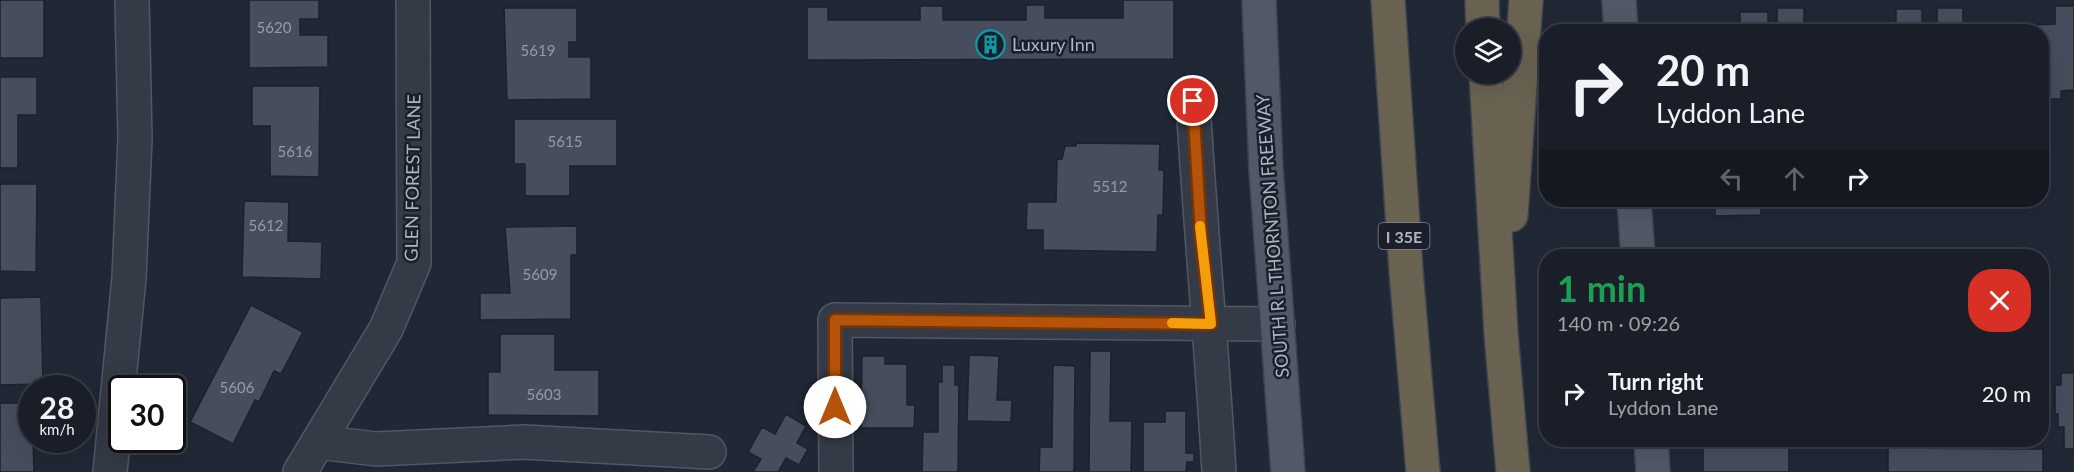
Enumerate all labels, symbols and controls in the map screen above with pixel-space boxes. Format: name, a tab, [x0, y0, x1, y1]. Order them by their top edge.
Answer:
house number: 5620	[257, 18, 292, 36]
map controls	[1455, 18, 1521, 84]
button: layers	[1455, 18, 1521, 84]
building icon: Luxury Inn	[975, 28, 1007, 60]
place label: Luxury Inn	[1012, 33, 1095, 55]
house number: 5619	[521, 41, 555, 59]
text: 20 m	[1656, 45, 1750, 95]
icon: right	[1557, 48, 1635, 126]
pin	[1167, 75, 1218, 126]
icon: arrive	[1176, 84, 1209, 117]
street label: SOUTH R L THORNTON FREEWAY	[1251, 93, 1293, 378]
street label: GLEN FOREST LANE	[400, 94, 424, 262]
text: Lyddon Lane	[1656, 96, 1805, 129]
house number: 5615	[548, 132, 582, 150]
house number: 5616	[278, 142, 313, 160]
icon: left	[1715, 162, 1748, 195]
icon: ahead	[1778, 162, 1811, 195]
icon: right	[1841, 162, 1874, 195]
house number: 5512	[1093, 177, 1127, 195]
house number: 5612	[249, 216, 283, 234]
road number: I 35E	[1378, 223, 1430, 249]
house number: 5609	[523, 265, 557, 283]
text: 1 min	[1557, 266, 1646, 310]
button: close	[1968, 269, 2031, 332]
text: 140 m · 09:26	[1557, 311, 1680, 335]
text: Turn right	[1608, 368, 1703, 395]
speed limit sign: 30	[108, 375, 186, 453]
position arrow	[803, 375, 867, 439]
icon: right	[1557, 377, 1590, 410]
house number: 5606	[220, 378, 255, 396]
text: 20 m	[1982, 380, 2031, 407]
house number: 5603	[527, 385, 561, 403]
text: 28	[40, 389, 74, 425]
text: Lyddon Lane	[1608, 395, 1718, 419]
text: km/h	[39, 420, 75, 438]

